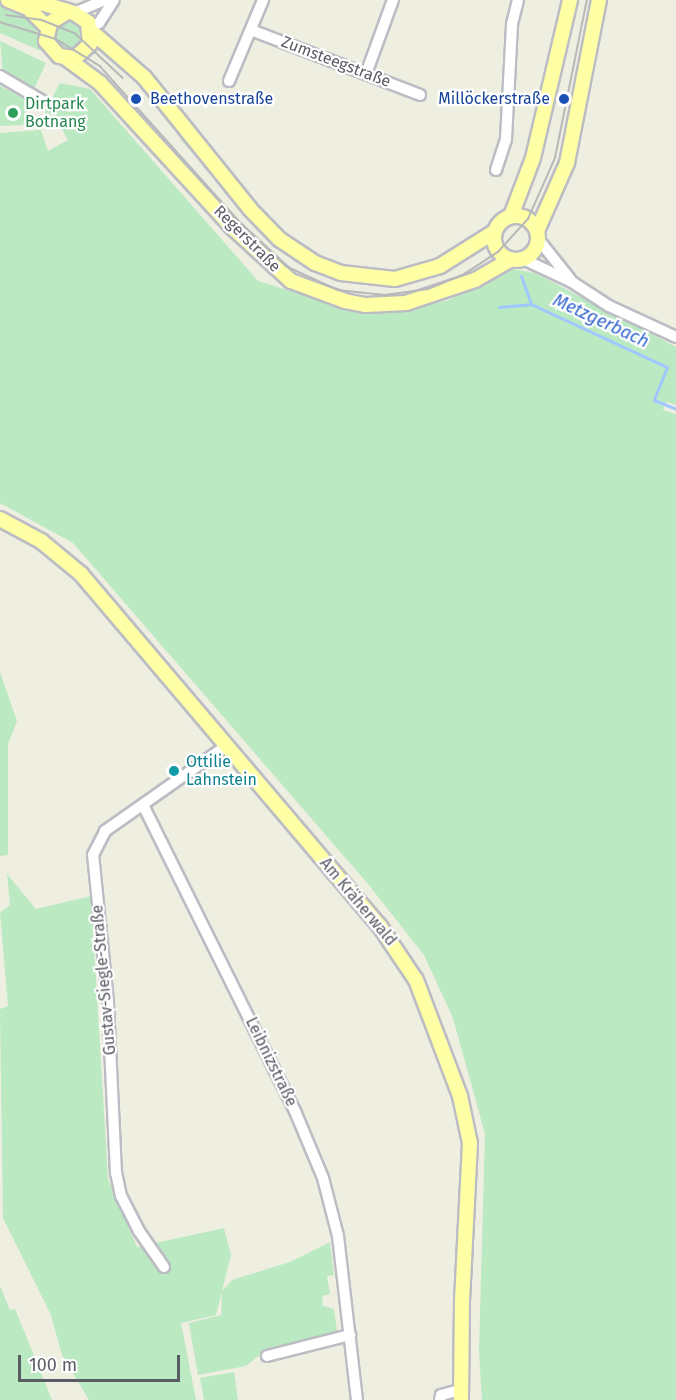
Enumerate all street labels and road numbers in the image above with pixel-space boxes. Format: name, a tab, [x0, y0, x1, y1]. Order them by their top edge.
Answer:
street label: Zumsteegstraße	[279, 32, 393, 92]
street label: Regerstraße	[210, 202, 284, 276]
street label: Am Kräherwald	[316, 854, 400, 950]
street label: Gustav-Siegle-Straße	[88, 904, 120, 1056]
street label: Leibnizstraße	[241, 1014, 301, 1110]

